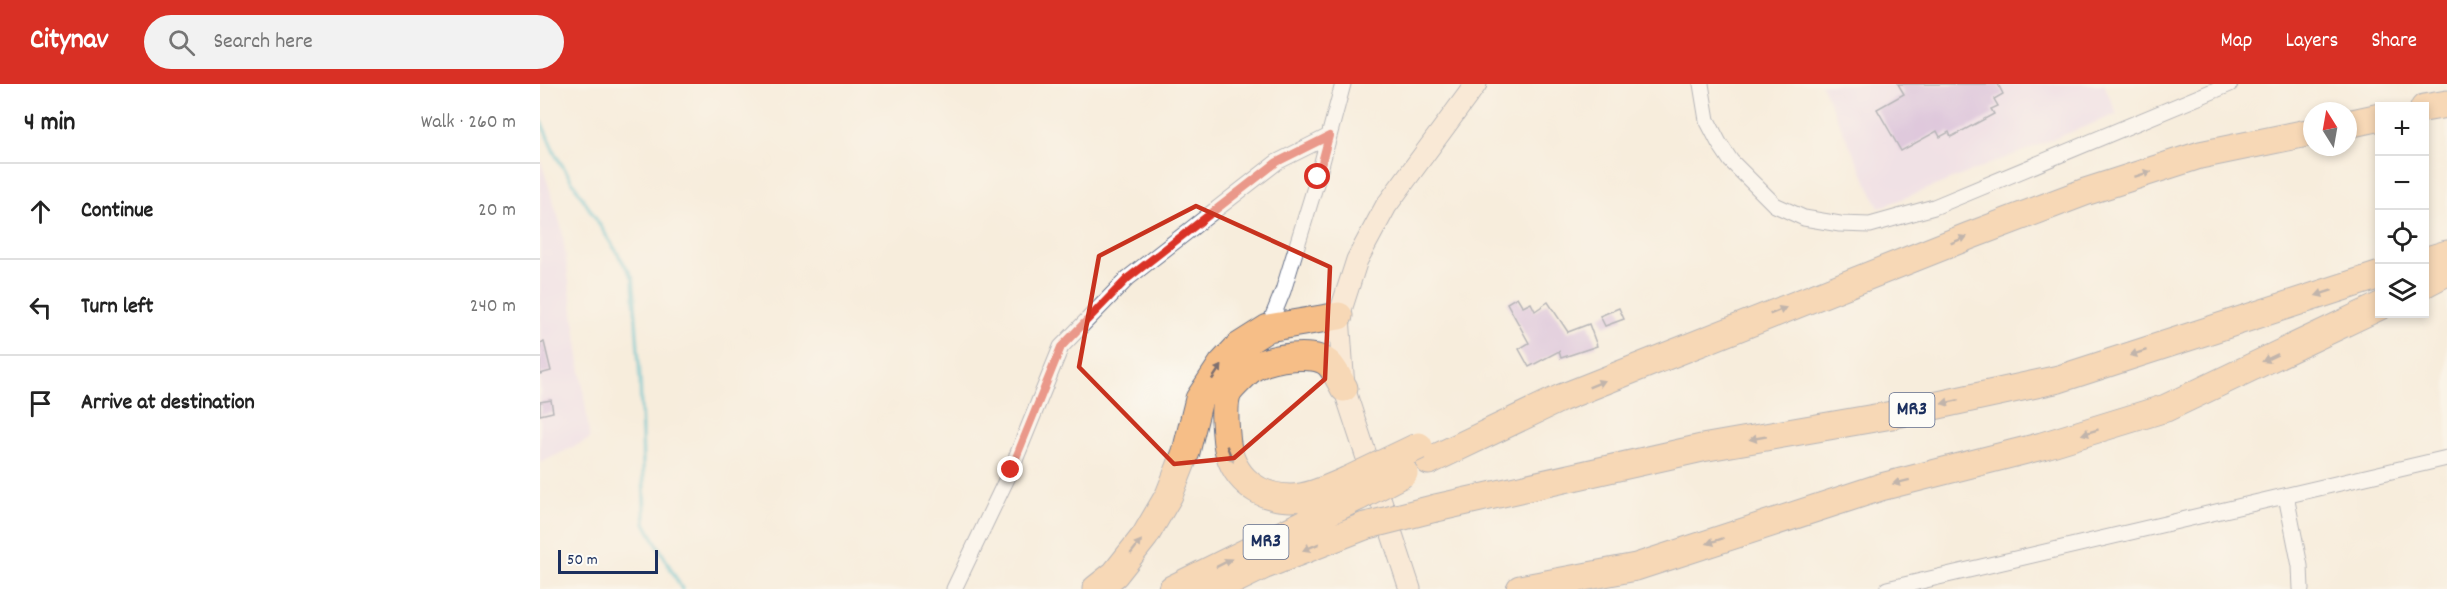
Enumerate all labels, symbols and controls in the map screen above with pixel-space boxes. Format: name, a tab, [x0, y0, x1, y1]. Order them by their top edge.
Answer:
search box	[144, 15, 564, 69]
text: Citynav	[30, 22, 108, 62]
icon: search	[165, 26, 198, 59]
text: Search here	[213, 27, 313, 58]
text: Map	[2221, 27, 2252, 57]
text: Layers	[2285, 27, 2338, 57]
text: Share	[2371, 27, 2417, 57]
north arrow	[2303, 102, 2357, 156]
map controls	[2375, 102, 2429, 318]
button: +	[2375, 102, 2429, 156]
text: 4 min	[24, 105, 75, 142]
text: Walk · 260 m	[421, 109, 516, 137]
button: −	[2375, 156, 2429, 210]
route start	[1304, 163, 1330, 189]
one-way arrow	[2134, 169, 2152, 178]
icon: ahead	[24, 195, 57, 228]
text: Continue	[81, 196, 153, 227]
text: 20 m	[478, 197, 516, 225]
button: locate	[2375, 210, 2429, 264]
one-way arrow	[1950, 235, 1968, 244]
button: layers	[2375, 264, 2429, 318]
one-way arrow	[2315, 289, 2333, 298]
icon: left	[24, 291, 57, 324]
text: Turn left	[81, 292, 153, 323]
text: 240 m	[470, 293, 516, 321]
one-way arrow	[1769, 306, 1787, 316]
one-way arrow	[2129, 349, 2147, 358]
one-way arrow	[2261, 354, 2278, 363]
one-way arrow	[1211, 364, 1223, 380]
one-way arrow	[1588, 379, 1606, 389]
icon: arrive	[24, 387, 57, 420]
text: Arrive at destination	[81, 388, 255, 419]
road number: MR3	[1890, 393, 1934, 427]
one-way arrow	[1941, 398, 1959, 408]
one-way arrow	[2081, 427, 2099, 437]
one-way arrow	[1749, 434, 1768, 443]
one-way arrow	[1226, 446, 1236, 464]
route end	[997, 456, 1023, 482]
one-way arrow	[1892, 478, 1910, 487]
road number: MR3	[1244, 525, 1288, 559]
one-way arrow	[1706, 537, 1724, 546]
one-way arrow	[1130, 539, 1143, 555]
one-way arrow	[1301, 542, 1319, 552]
scale bar	[558, 547, 658, 574]
text: 50 m	[567, 549, 598, 572]
one-way arrow	[1216, 558, 1233, 568]

